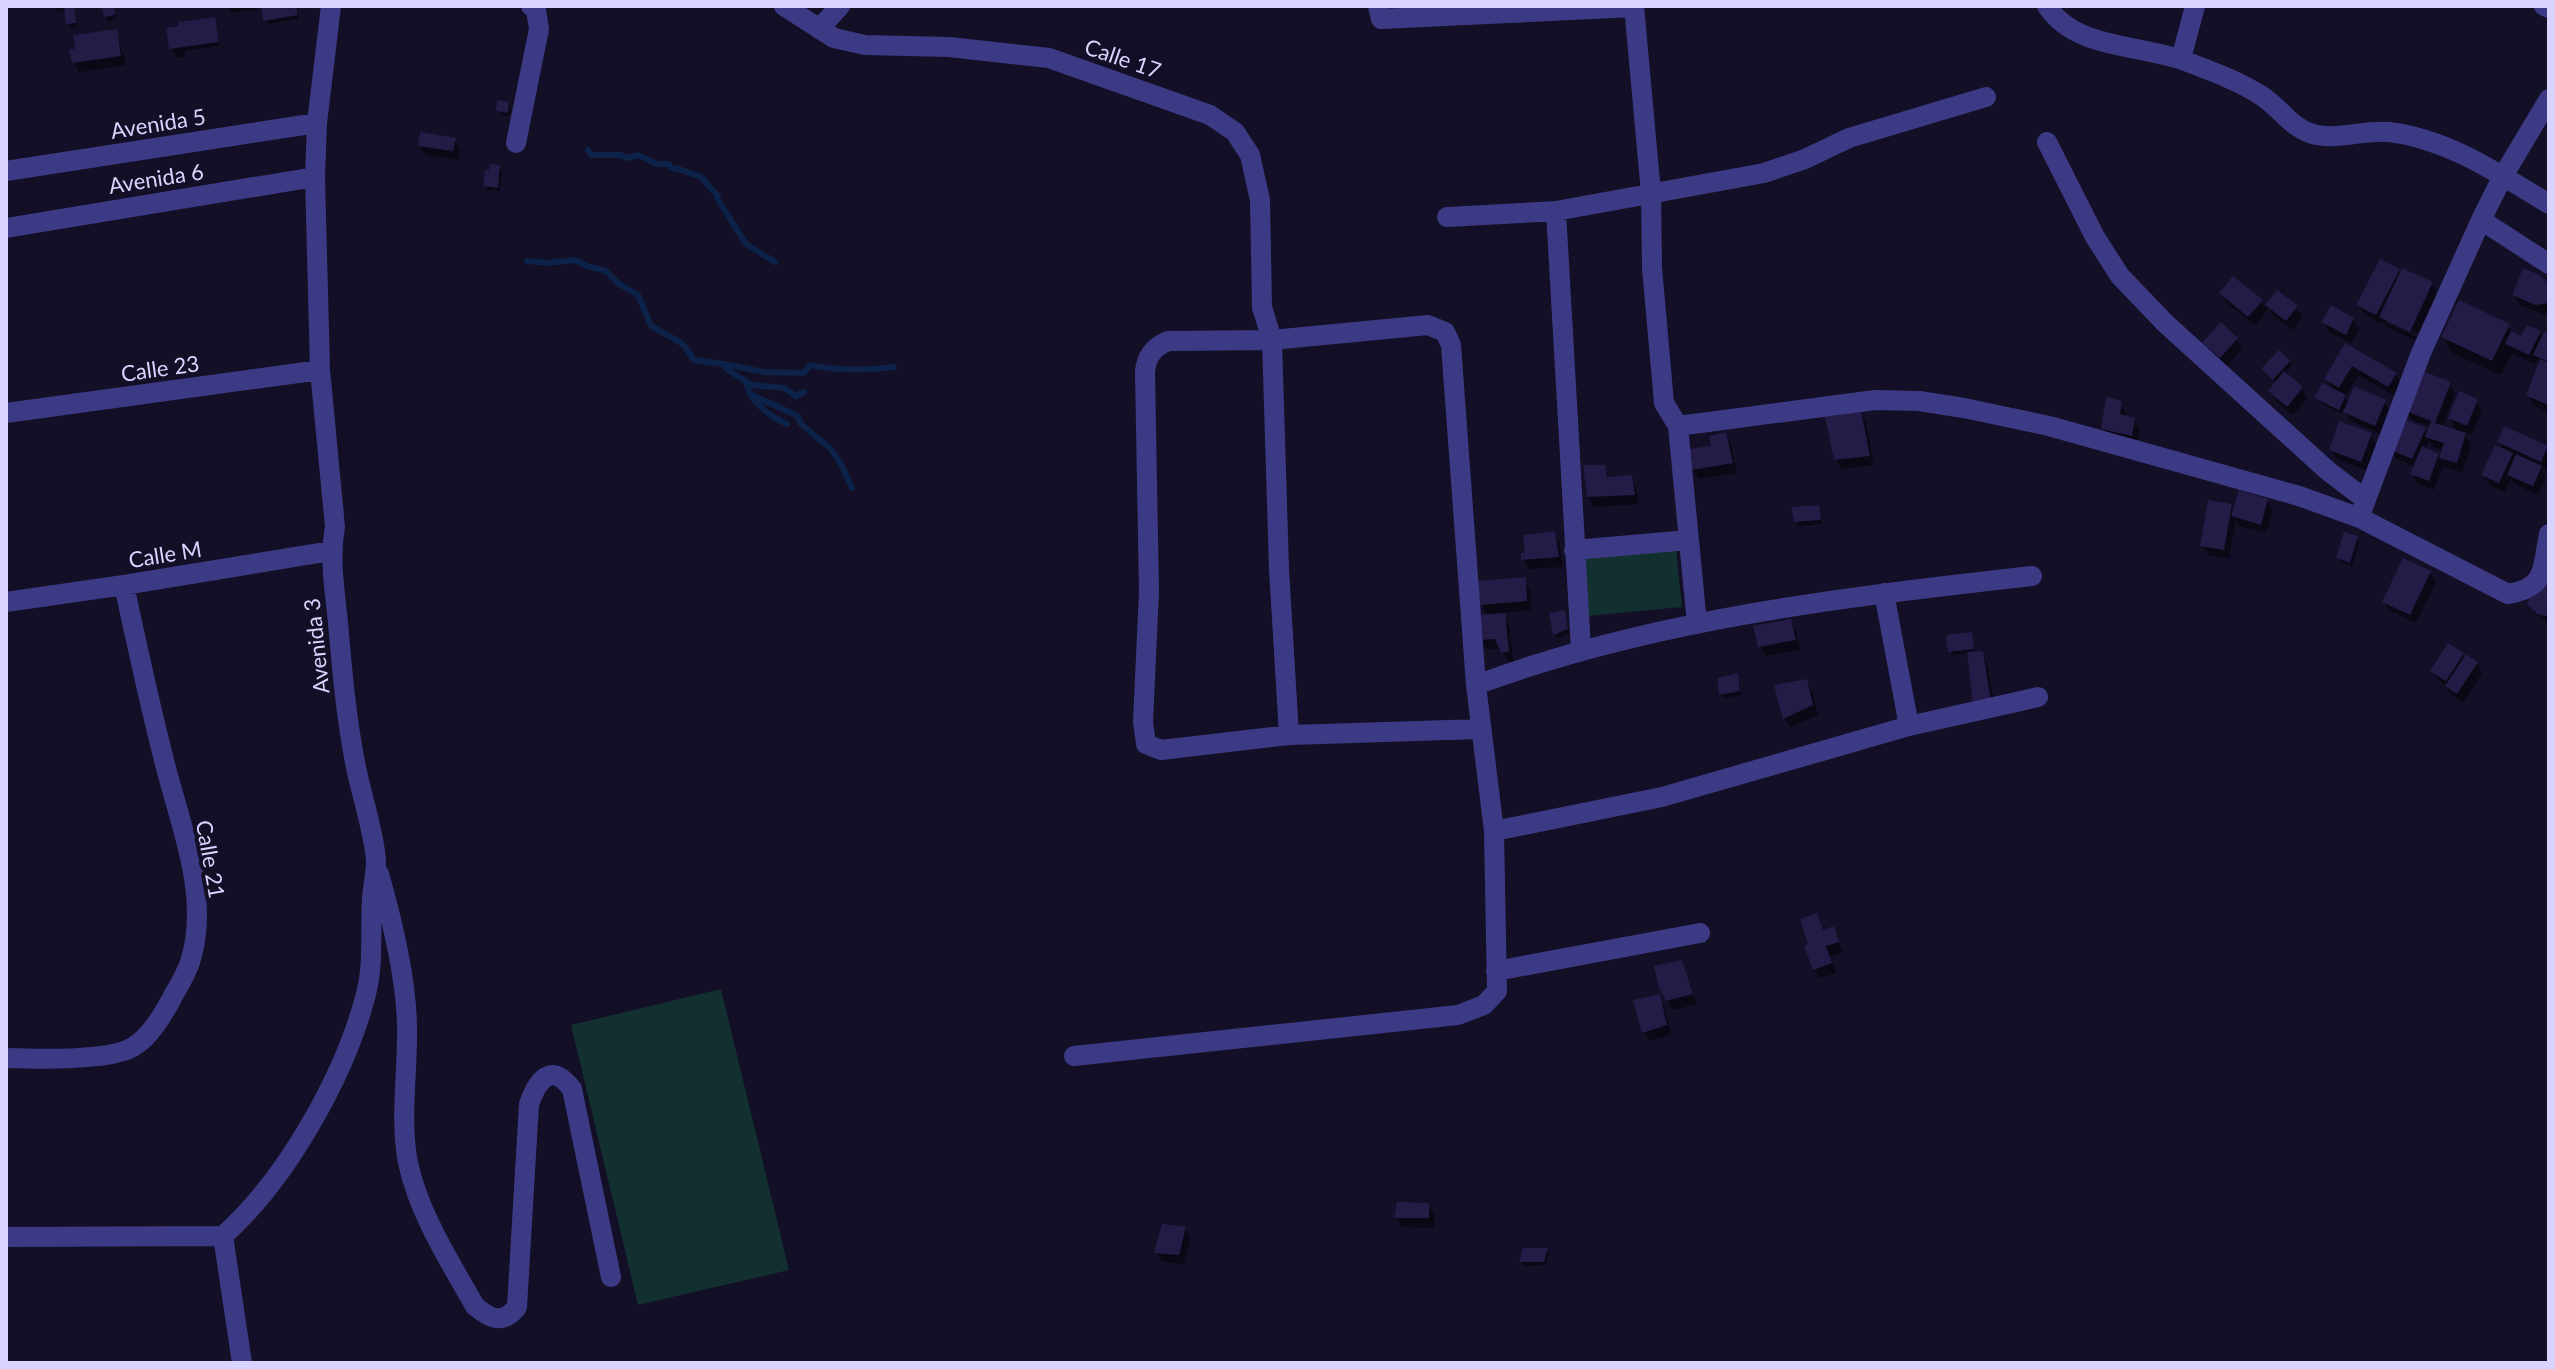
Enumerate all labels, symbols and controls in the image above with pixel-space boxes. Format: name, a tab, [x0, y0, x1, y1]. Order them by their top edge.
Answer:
street label: Calle 17	[1081, 32, 1165, 84]
street label: Avenida 5	[109, 102, 207, 144]
street label: Avenida 6	[107, 157, 205, 199]
street label: Calle 23	[119, 349, 201, 387]
street label: Calle M	[126, 535, 204, 573]
street label: Avenida 3	[298, 597, 334, 695]
street label: Calle 21	[191, 818, 231, 900]

